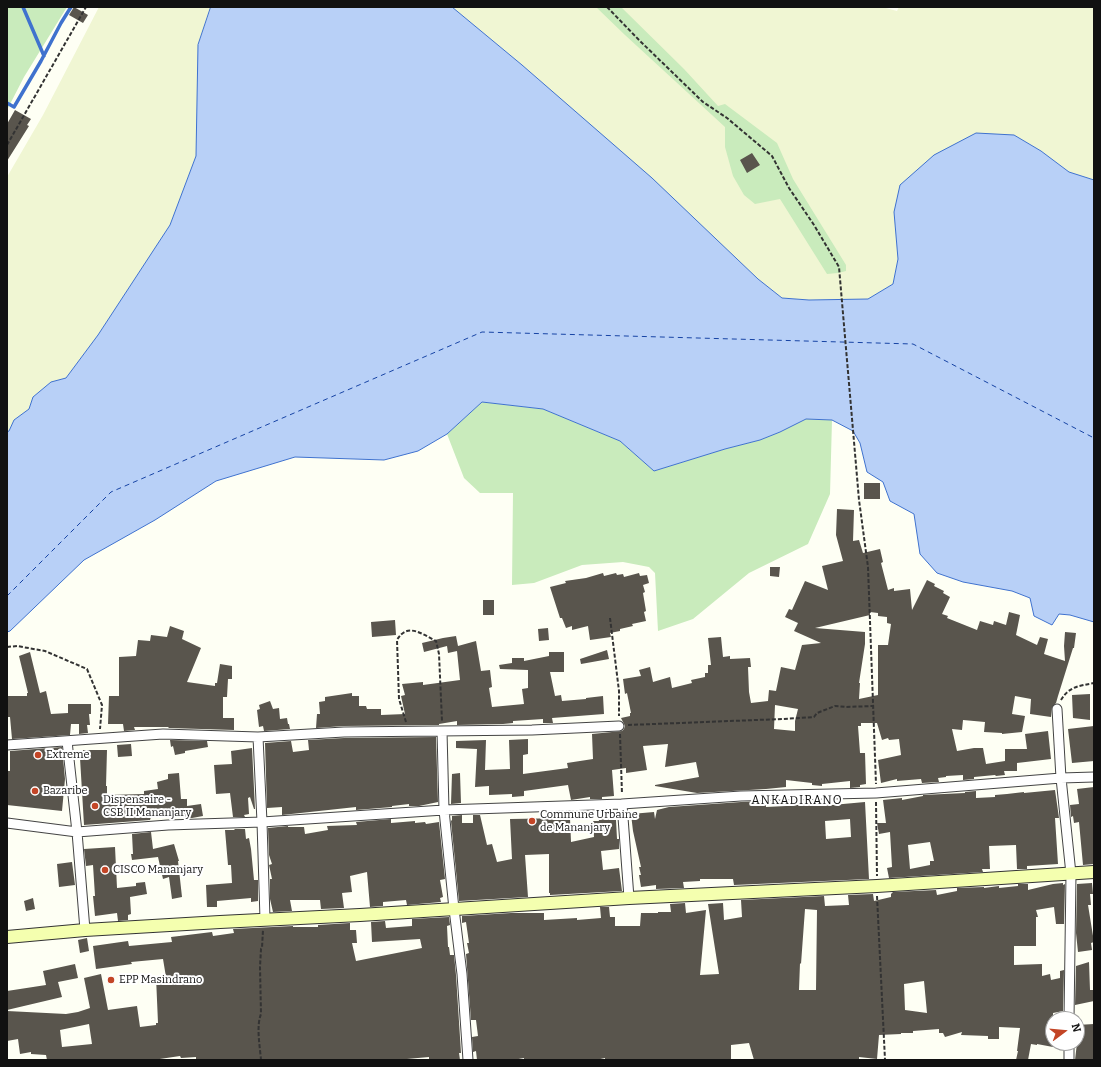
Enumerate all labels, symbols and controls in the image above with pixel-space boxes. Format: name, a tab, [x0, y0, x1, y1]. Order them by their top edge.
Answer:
place label: Extreme	[46, 748, 90, 762]
marker: Extreme	[33, 750, 43, 760]
place label: Bazaribe	[43, 784, 88, 798]
marker: Bazaribe	[30, 786, 40, 796]
place label: Dispensaire - CSB II Mananjary	[103, 793, 191, 819]
district label: ANKADIRANO	[751, 794, 843, 808]
marker: Dispensaire - CSB II Mananjary	[90, 801, 100, 811]
place label: Commune Urbaine de Mananjary	[540, 808, 638, 834]
marker: Commune Urbaine de Mananjary	[527, 816, 537, 826]
place label: CISCO Mananjary	[113, 863, 203, 877]
marker: CISCO Mananjary	[100, 865, 110, 875]
place label: EPP Masindrano	[119, 973, 202, 987]
marker: EPP Masindrano	[106, 975, 116, 985]
north arrow	[1045, 1011, 1085, 1051]
text: N	[1069, 1022, 1083, 1034]

